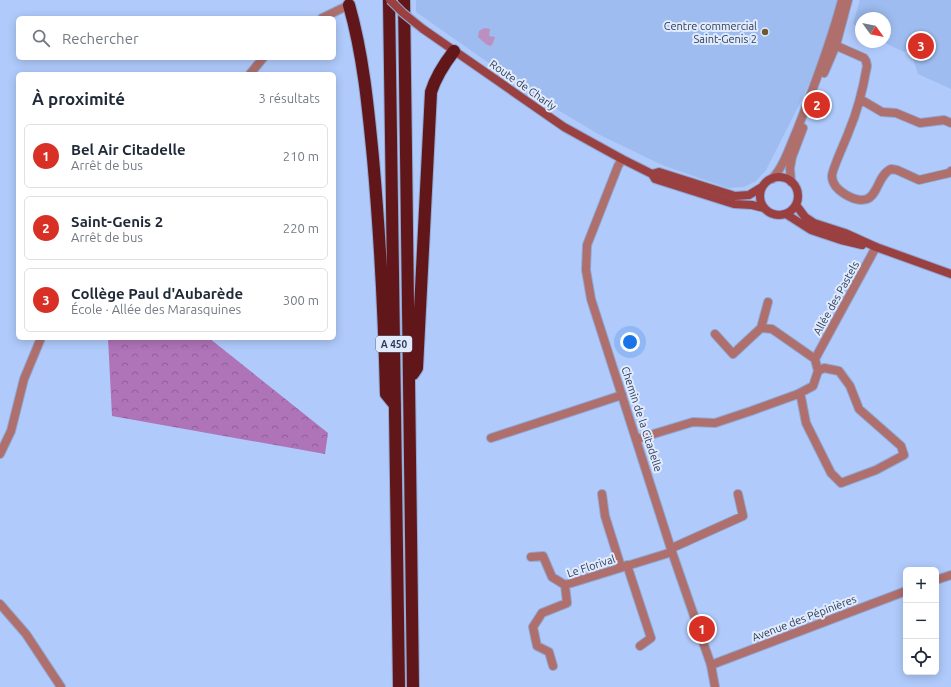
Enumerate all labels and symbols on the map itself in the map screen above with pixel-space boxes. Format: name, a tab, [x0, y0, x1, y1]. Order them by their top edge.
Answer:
north arrow	[855, 12, 891, 48]
place label: Centre commercial Saint-Genis 2	[664, 20, 757, 45]
marker: Centre commercial Saint-Genis 2	[760, 27, 770, 37]
pin: 3	[908, 31, 934, 61]
street label: Route de Charly	[487, 58, 559, 113]
pin: 2	[804, 90, 830, 120]
street label: Allée des Pastels	[811, 259, 861, 337]
your location	[620, 332, 640, 352]
road number: A 450	[376, 336, 412, 352]
street label: Chemin de la Citadelle	[619, 365, 665, 473]
street label: Le Florival	[565, 553, 617, 579]
street label: Avenue des Pépinières	[750, 592, 858, 643]
pin: 1	[689, 614, 715, 644]

